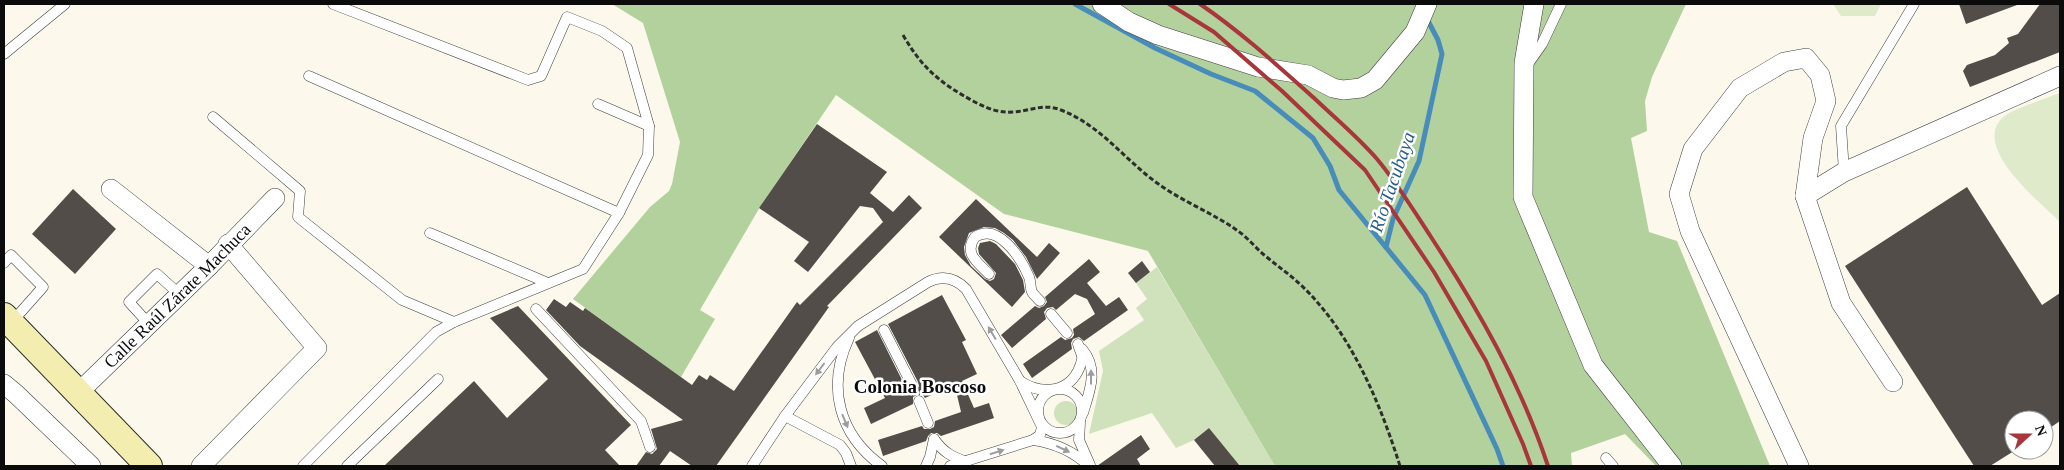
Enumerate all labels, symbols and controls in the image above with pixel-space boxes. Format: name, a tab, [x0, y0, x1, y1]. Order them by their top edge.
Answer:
water label: Río Tacubaya	[1365, 129, 1419, 236]
street label: Calle Raúl Zárate Machuca	[100, 219, 255, 372]
one-way arrow	[987, 326, 996, 339]
one-way arrow	[815, 362, 826, 375]
one-way arrow	[1087, 369, 1095, 385]
district label: Colonia Boscoso	[854, 376, 986, 397]
north arrow	[2004, 410, 2054, 460]
one-way arrow	[841, 414, 849, 429]
text: N	[2032, 423, 2049, 438]
one-way arrow	[1056, 445, 1070, 453]
one-way arrow	[990, 448, 1005, 456]

